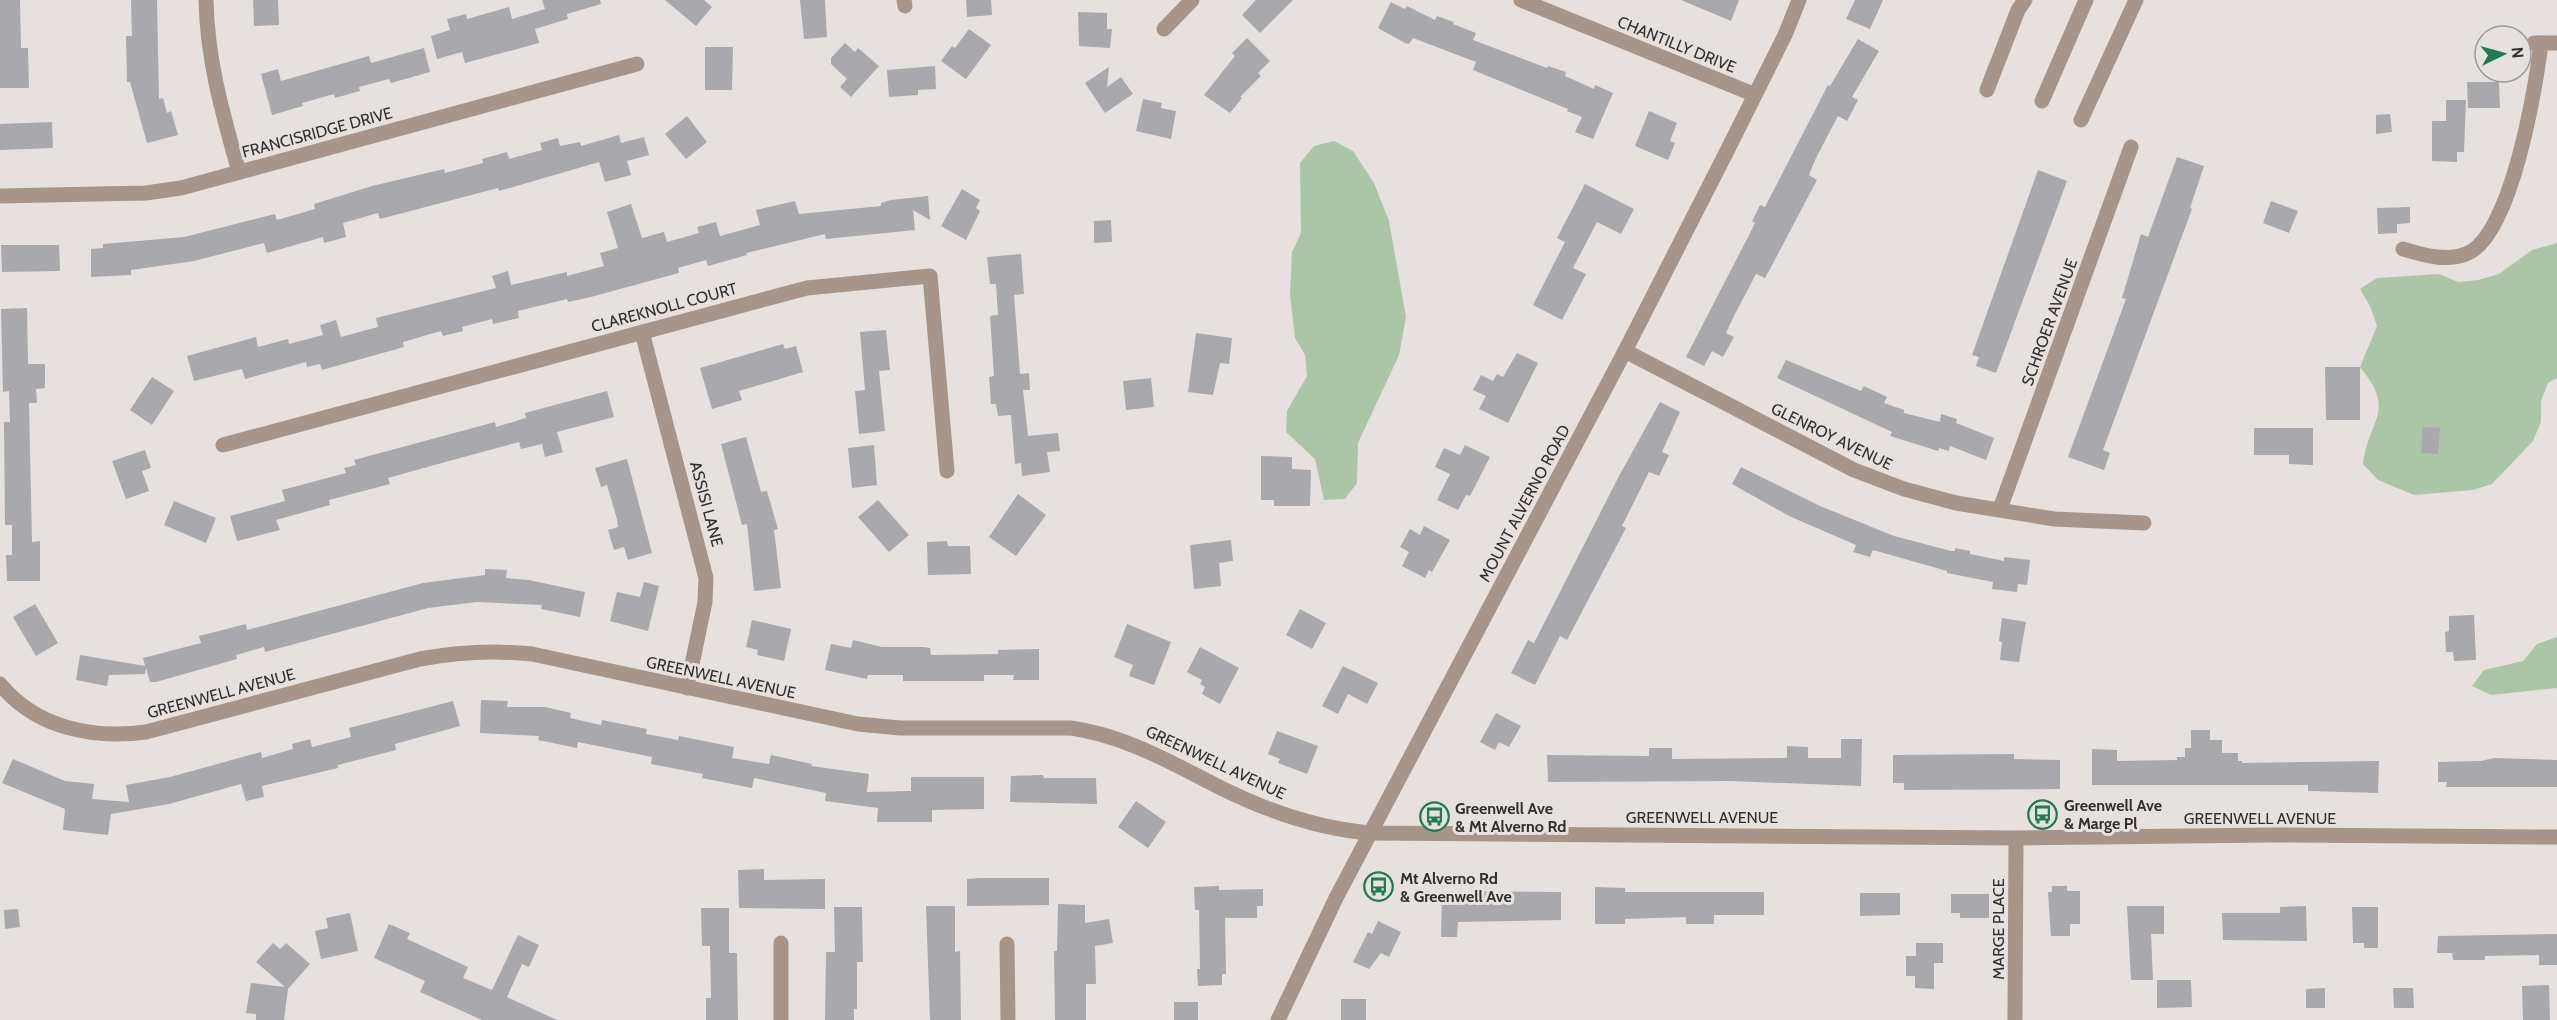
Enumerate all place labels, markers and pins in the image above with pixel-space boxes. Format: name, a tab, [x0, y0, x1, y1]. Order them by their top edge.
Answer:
place label: Greenwell Ave & Marge Pl	[2064, 796, 2162, 833]
bus stop icon: Greenwell Ave & Marge Pl	[2027, 798, 2059, 830]
place label: Greenwell Ave & Mt Alverno Rd	[1455, 799, 1566, 836]
bus stop icon: Greenwell Ave & Mt Alverno Rd	[1418, 801, 1450, 833]
place label: Mt Alverno Rd & Greenwell Ave	[1400, 869, 1512, 906]
bus stop icon: Mt Alverno Rd & Greenwell Ave	[1363, 871, 1395, 903]

